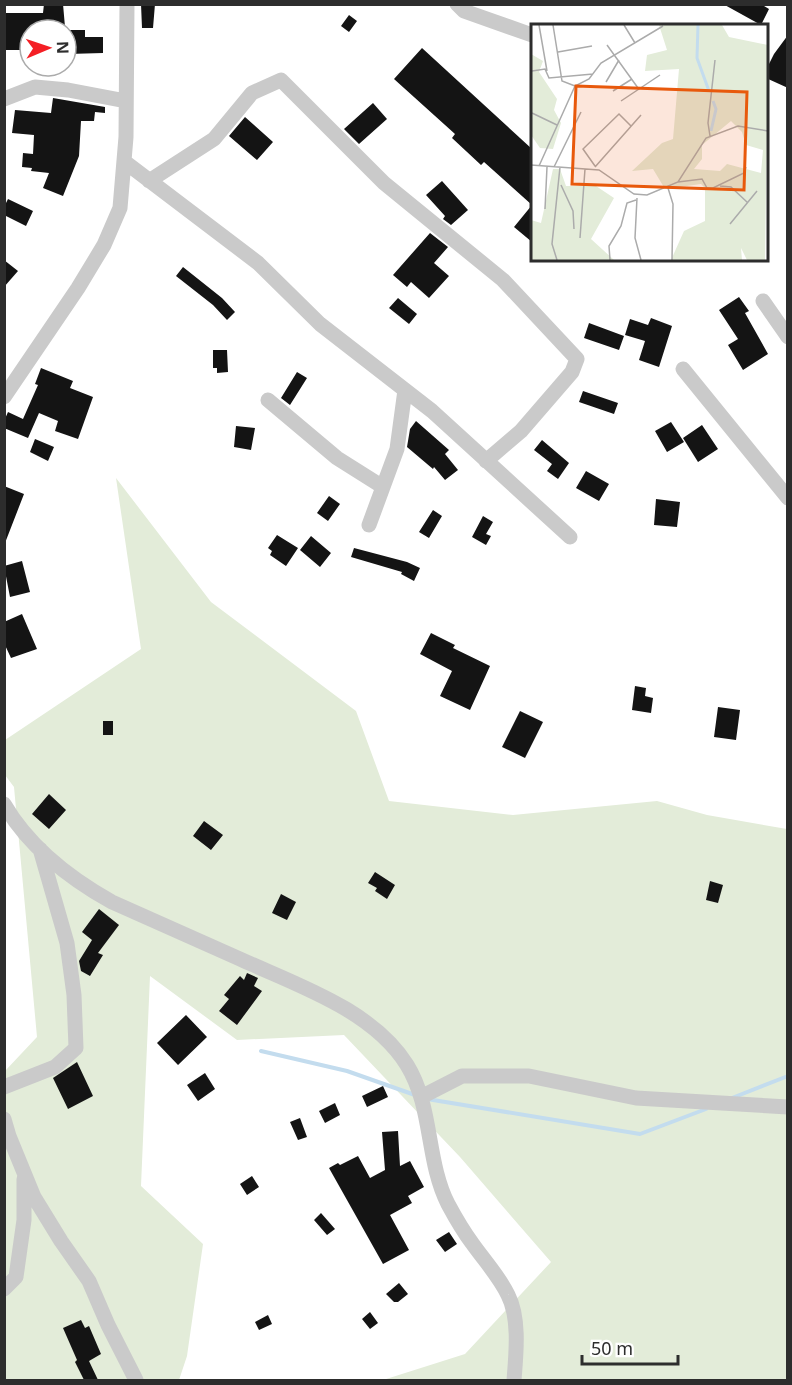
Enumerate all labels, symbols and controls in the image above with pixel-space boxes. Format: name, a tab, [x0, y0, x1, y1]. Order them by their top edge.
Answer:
north arrow	[18, 18, 78, 78]
inset map	[531, 24, 768, 261]
text: N	[52, 41, 74, 54]
scale bar	[582, 1328, 678, 1366]
text: 50 m	[591, 1336, 633, 1360]

